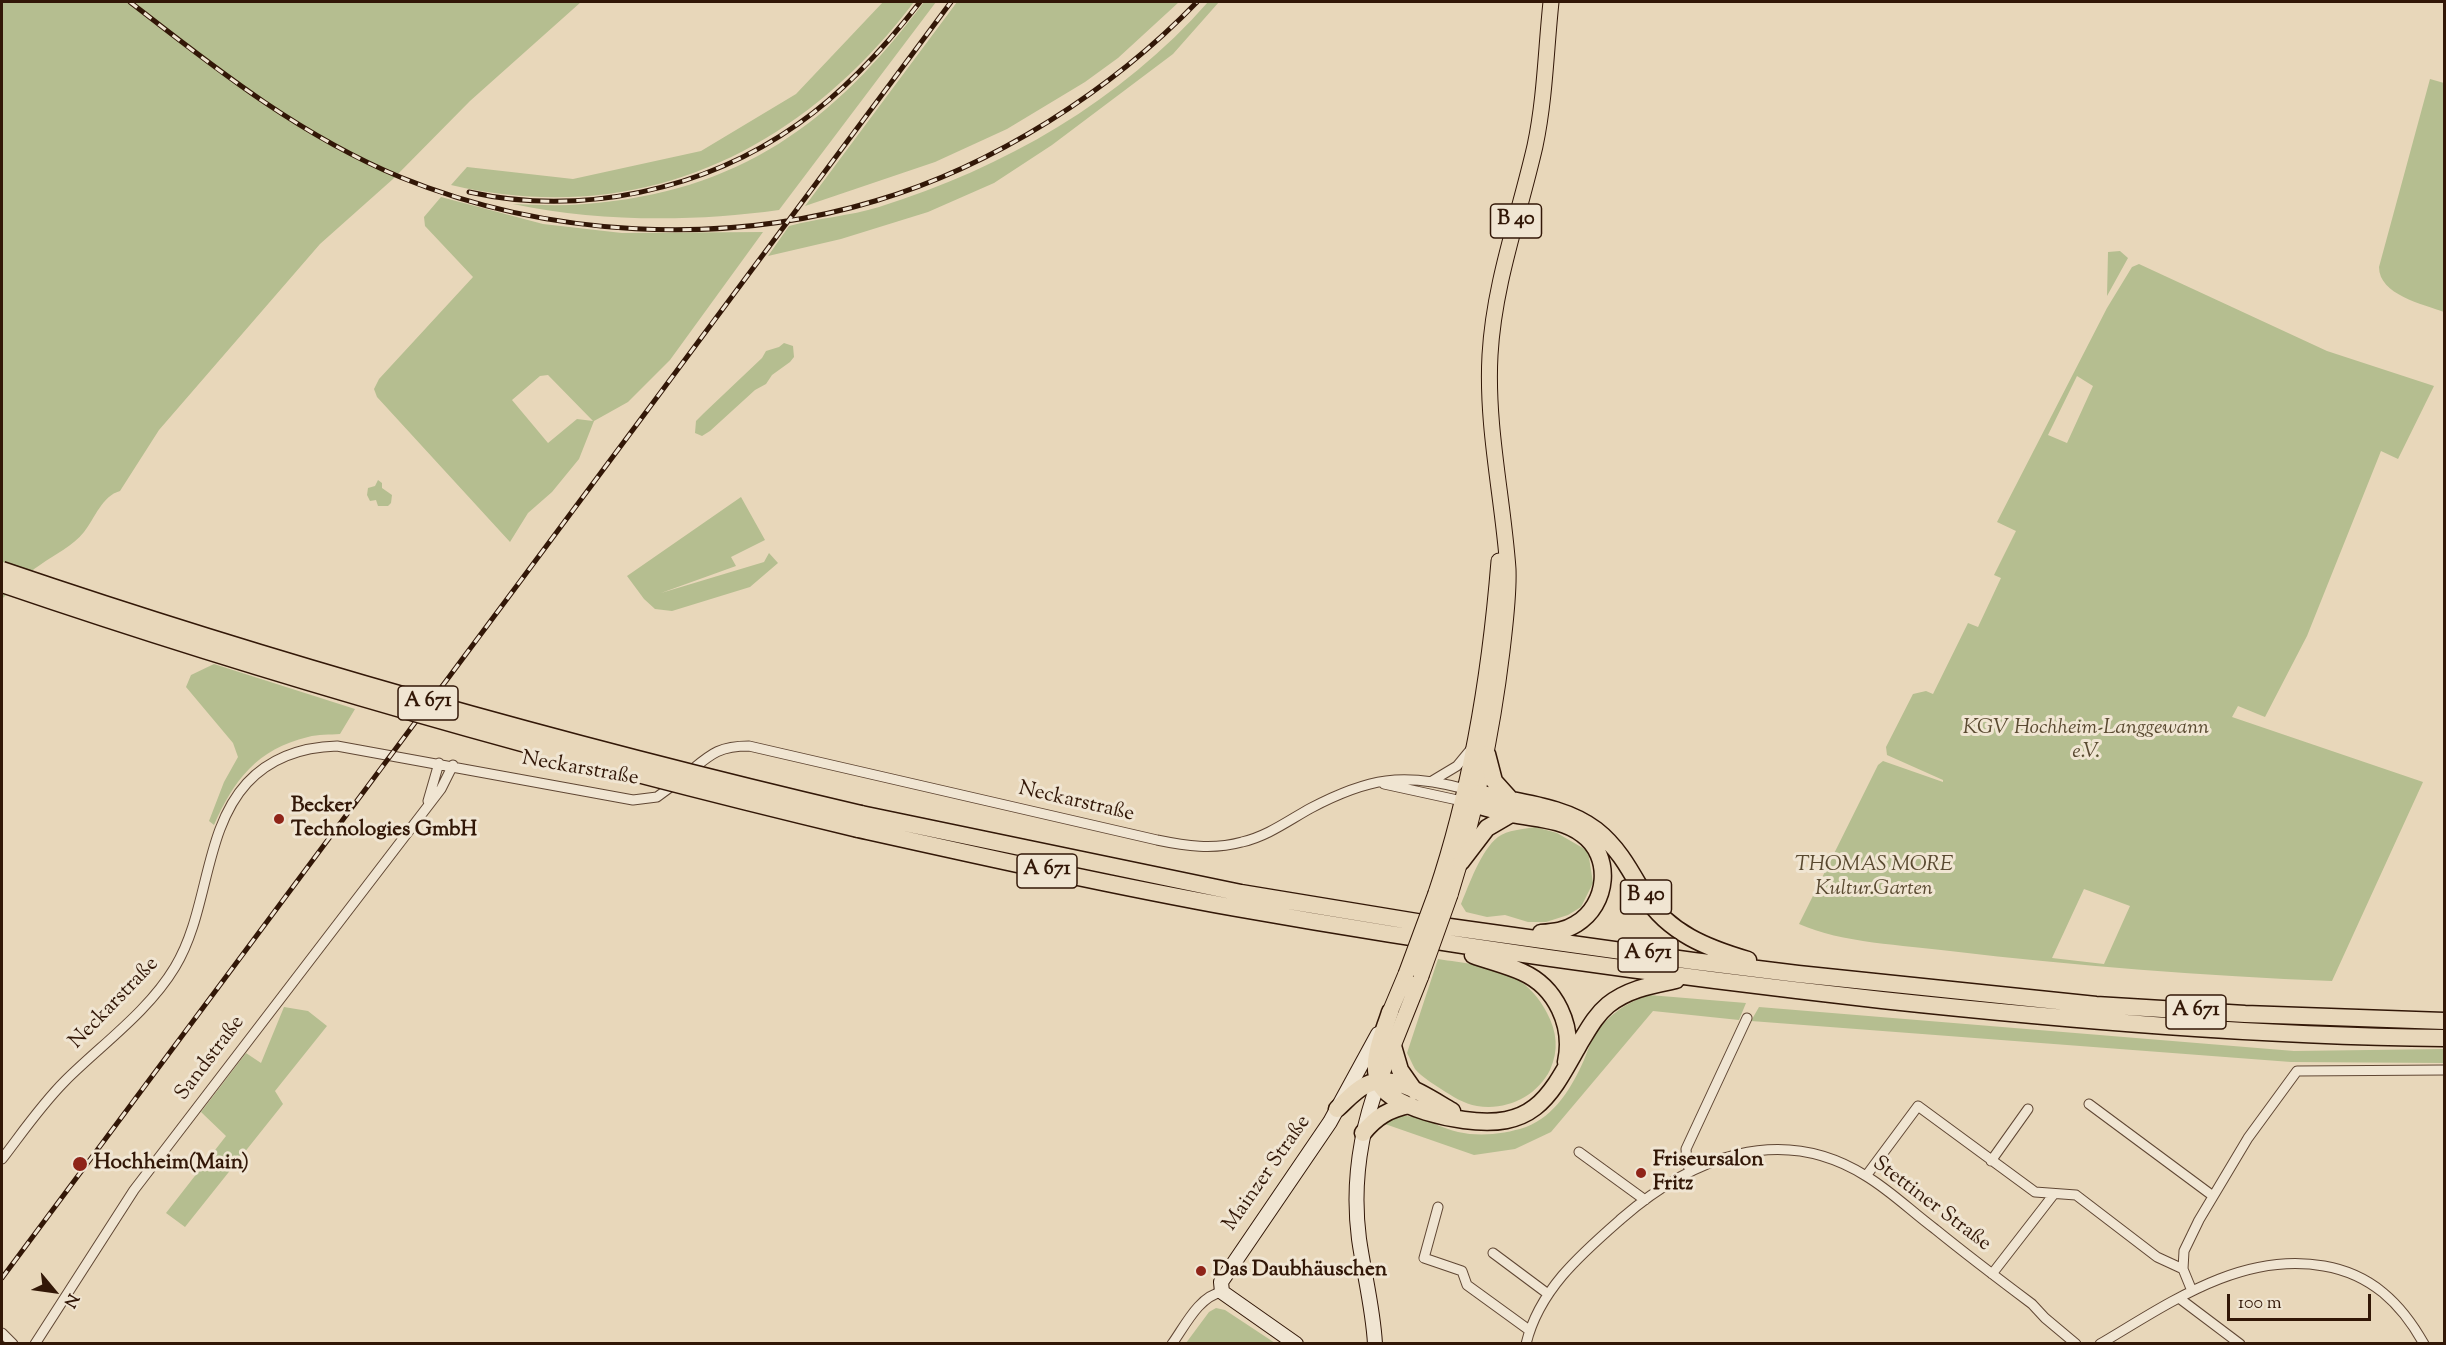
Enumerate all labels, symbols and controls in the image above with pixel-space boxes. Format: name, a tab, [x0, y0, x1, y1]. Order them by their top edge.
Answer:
road number: B 40	[1490, 204, 1541, 238]
road number: A 671	[398, 686, 458, 720]
park label: KGV Hochheim-Langgewann e.V.	[1963, 716, 2209, 766]
street label: Neckarstraße	[520, 747, 640, 793]
street label: Neckarstraße	[1016, 777, 1136, 829]
place label: Becker Technologies GmbH	[291, 794, 477, 844]
marker: Becker Technologies GmbH	[272, 812, 286, 826]
park label: THOMAS MORE Kultur.Garten	[1795, 853, 1953, 903]
road number: A 671	[1017, 854, 1077, 888]
road number: B 40	[1620, 880, 1672, 914]
road number: A 671	[1618, 938, 1678, 972]
street label: Neckarstraße	[65, 953, 165, 1055]
road number: A 671	[2166, 995, 2226, 1029]
street label: Sandstraße	[171, 1011, 251, 1107]
street label: Mainzer Straße	[1219, 1111, 1317, 1237]
place label: Friseursalon Fritz	[1653, 1148, 1764, 1198]
place label: Hochheim(Main)	[94, 1151, 249, 1177]
street label: Stettiner Straße	[1867, 1152, 1995, 1258]
marker: Hochheim(Main)	[71, 1155, 89, 1173]
marker: Friseursalon Fritz	[1634, 1166, 1648, 1180]
place label: Das Daubhäuschen	[1213, 1258, 1387, 1284]
north arrow	[24, 1261, 84, 1321]
marker: Das Daubhäuschen	[1194, 1264, 1208, 1278]
scale bar	[2230, 1282, 2374, 1320]
text: N	[57, 1289, 83, 1311]
text: 100 m	[2238, 1291, 2282, 1317]

